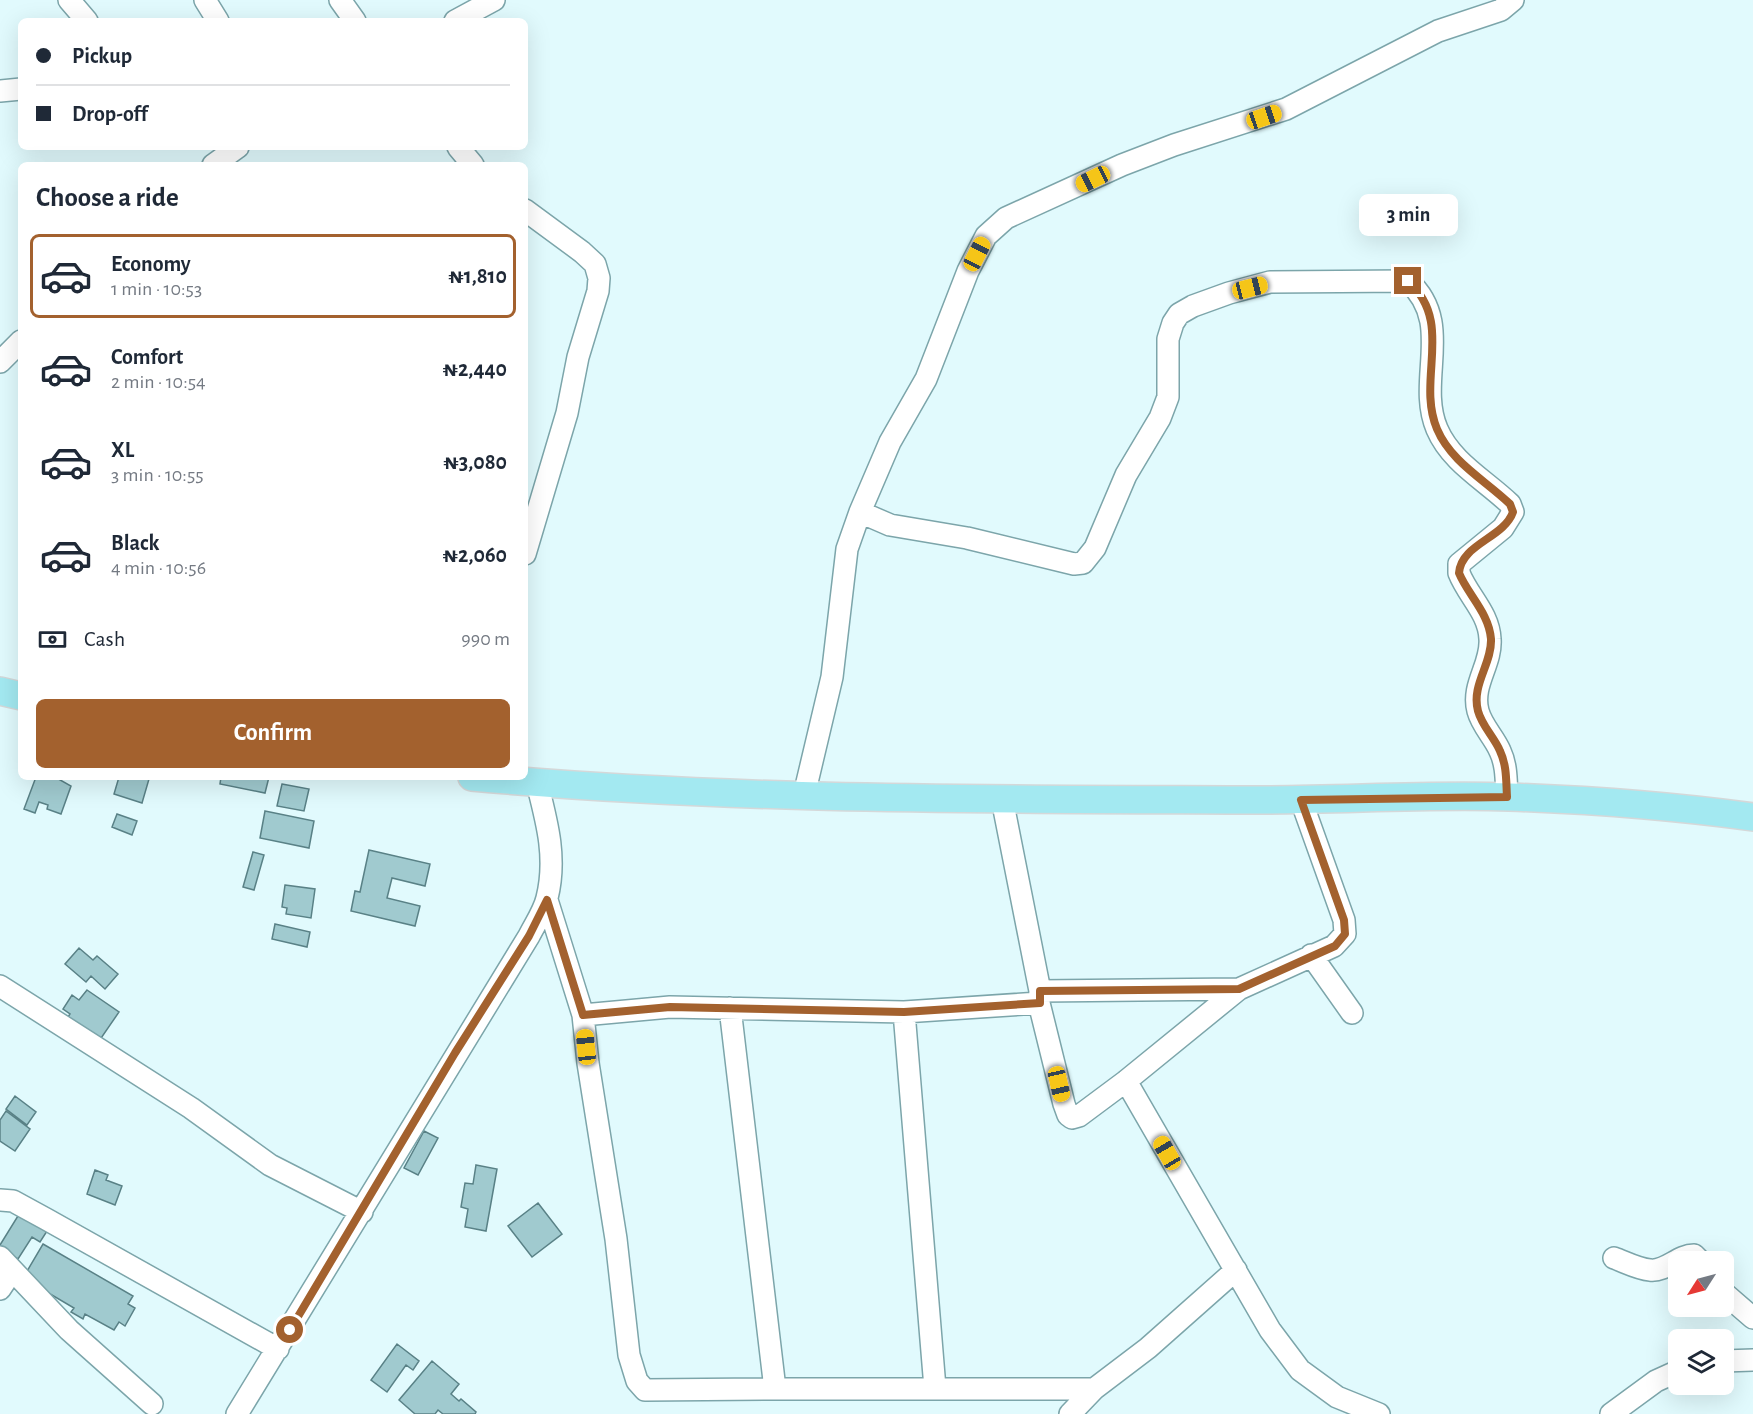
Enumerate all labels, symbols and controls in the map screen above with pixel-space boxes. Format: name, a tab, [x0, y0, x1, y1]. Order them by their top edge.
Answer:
text: Pickup	[72, 45, 132, 67]
text: Drop-off	[72, 103, 148, 125]
car	[1244, 103, 1284, 131]
car	[1073, 163, 1113, 195]
text: Choose a ride	[36, 184, 179, 211]
callout: 3 min	[1358, 194, 1458, 236]
text: 3 min	[1387, 205, 1430, 225]
car	[961, 234, 993, 274]
icon: car	[39, 249, 93, 303]
text: Economy	[111, 253, 191, 275]
text: ₦1,810	[448, 265, 507, 287]
route end	[1394, 267, 1421, 294]
car	[1230, 275, 1270, 301]
text: 1 min · 10:53	[111, 279, 202, 299]
icon: car	[39, 342, 93, 396]
text: Comfort	[111, 346, 183, 368]
text: ₦2,440	[442, 358, 507, 380]
text: 2 min · 10:54	[111, 372, 206, 392]
icon: car	[39, 435, 93, 489]
text: XL	[111, 439, 134, 461]
text: ₦3,080	[443, 451, 507, 473]
text: 3 min · 10:55	[111, 465, 204, 485]
icon: car	[39, 528, 93, 582]
text: Black	[111, 532, 159, 554]
text: ₦2,060	[443, 544, 507, 566]
text: 4 min · 10:56	[111, 558, 206, 578]
icon: cash	[36, 623, 69, 656]
text: Cash	[84, 628, 125, 650]
text: 990 m	[461, 629, 510, 649]
button: Confirm	[36, 699, 510, 768]
car	[575, 1028, 597, 1066]
car	[1046, 1064, 1072, 1104]
car	[1150, 1133, 1184, 1173]
north arrow	[1668, 1251, 1734, 1317]
map controls	[1668, 1251, 1734, 1395]
route start	[276, 1316, 303, 1343]
button: layers	[1668, 1329, 1734, 1395]

